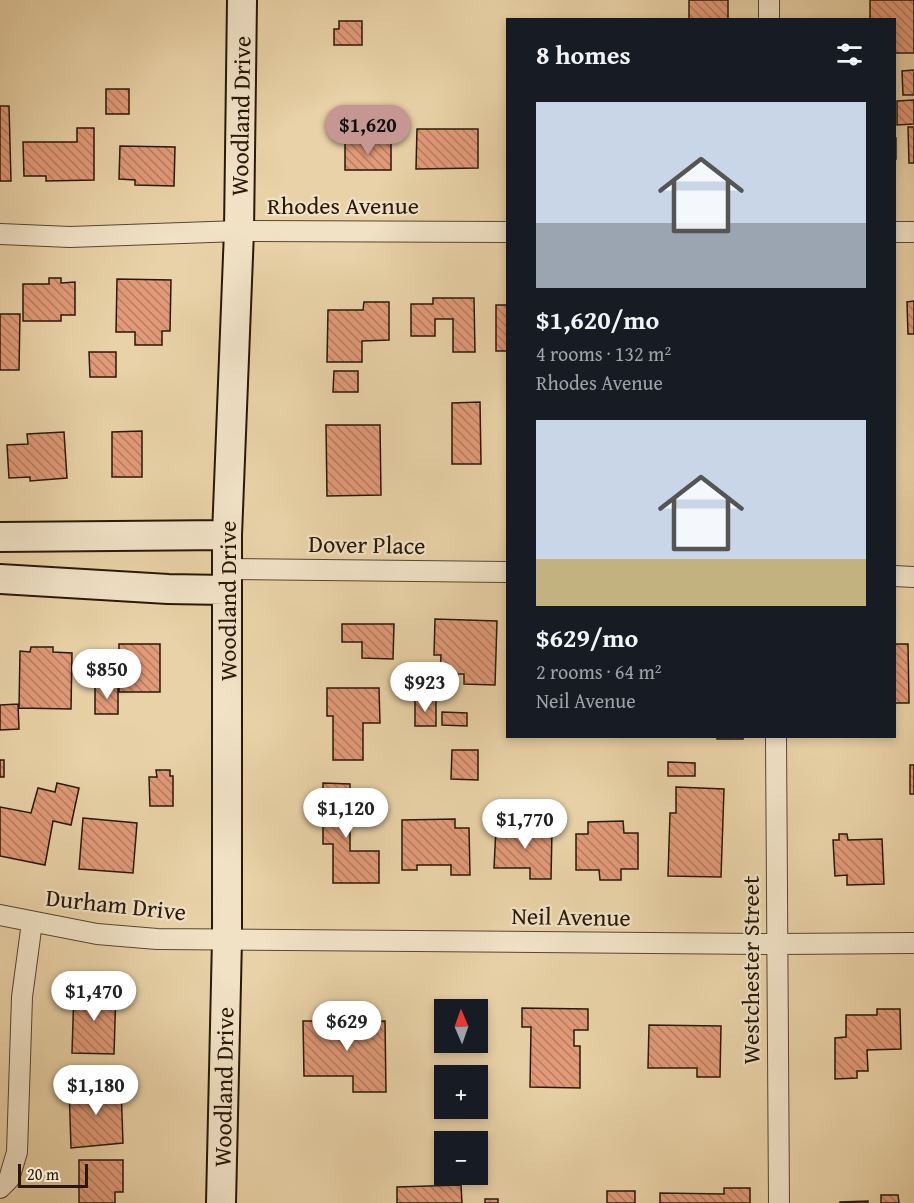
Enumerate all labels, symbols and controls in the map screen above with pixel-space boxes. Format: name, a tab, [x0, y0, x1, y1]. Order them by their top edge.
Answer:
text: 8 homes	[536, 35, 631, 74]
street label: Woodland Drive	[222, 36, 259, 196]
icon: filters	[833, 38, 866, 71]
pin: $1,620	[319, 105, 417, 156]
text: $1,620	[339, 110, 397, 139]
icon: home	[647, 141, 755, 249]
street label: Rhodes Avenue	[267, 188, 419, 223]
text: $1,620/mo	[536, 300, 659, 339]
text: 4 rooms · 132 m²	[536, 339, 671, 368]
text: Rhodes Avenue	[536, 368, 663, 397]
icon: home	[647, 459, 755, 567]
street label: Woodland Drive	[210, 521, 245, 681]
street label: Dover Place	[308, 526, 426, 563]
text: $629/mo	[536, 618, 638, 657]
pin: $850	[71, 649, 143, 700]
text: $850	[86, 654, 128, 683]
text: 2 rooms · 64 m²	[536, 657, 662, 686]
pin: $923	[389, 662, 461, 713]
text: $923	[404, 667, 446, 696]
text: Neil Avenue	[536, 686, 636, 715]
pin: $1,120	[297, 788, 395, 839]
text: $1,120	[317, 793, 375, 822]
pin: $1,770	[476, 799, 574, 850]
text: $1,770	[496, 804, 554, 833]
street label: Westchester Street	[733, 875, 768, 1064]
street label: Durham Drive	[44, 880, 188, 929]
street label: Neil Avenue	[511, 898, 631, 935]
pin: $1,470	[45, 971, 143, 1022]
text: $1,470	[65, 976, 123, 1005]
north arrow	[434, 999, 488, 1053]
map controls	[434, 999, 488, 1185]
pin: $629	[311, 1001, 383, 1052]
text: $629	[326, 1006, 368, 1035]
street label: Woodland Drive	[205, 1007, 242, 1167]
pin: $1,180	[47, 1065, 145, 1116]
button: +	[434, 1065, 488, 1119]
text: $1,180	[67, 1070, 125, 1099]
button: −	[434, 1131, 488, 1185]
scale bar	[18, 1161, 88, 1188]
text: 20 m	[27, 1162, 59, 1186]

